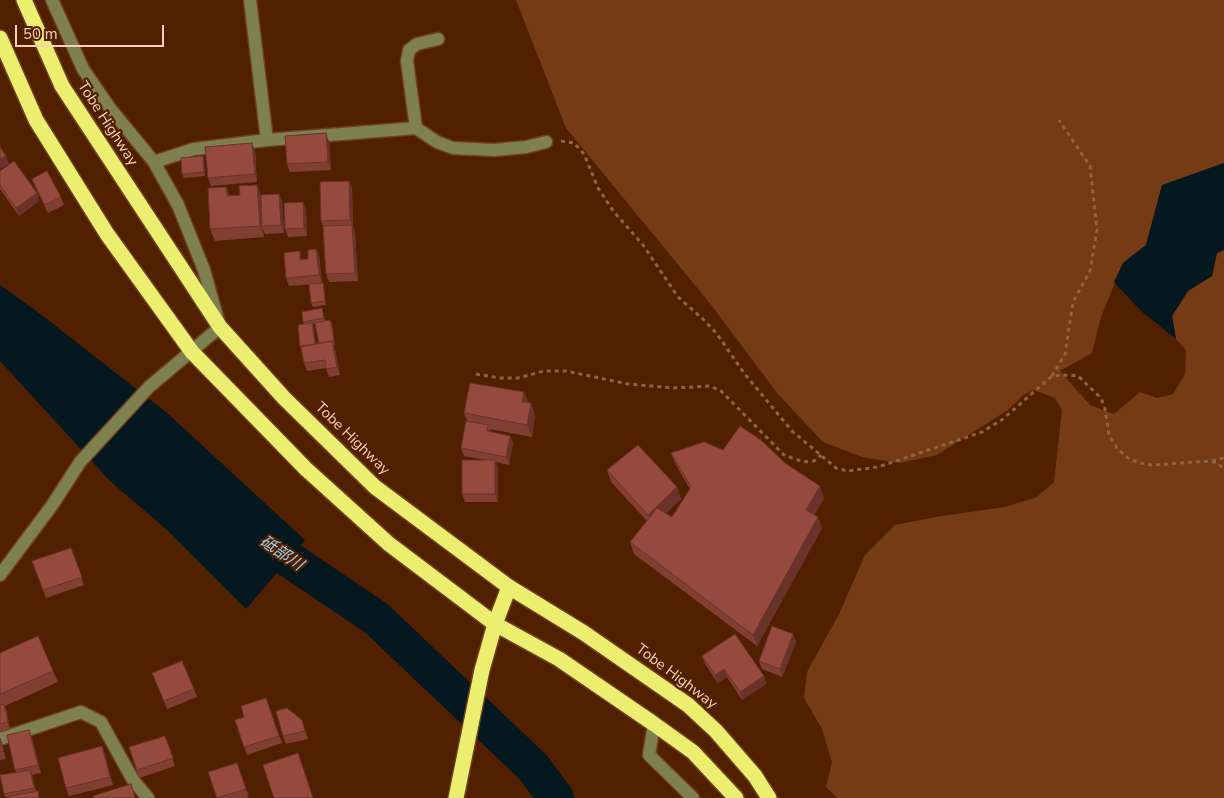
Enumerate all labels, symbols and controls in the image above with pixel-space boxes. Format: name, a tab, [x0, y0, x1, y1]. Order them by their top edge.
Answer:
scale bar	[18, 15, 166, 47]
text: 50 m	[23, 24, 58, 44]
street label: Tobe Highway	[73, 78, 141, 170]
street label: Tobe Highway	[311, 399, 393, 479]
water label: 砥部川	[256, 533, 306, 575]
street label: Tobe Highway	[632, 641, 720, 713]

